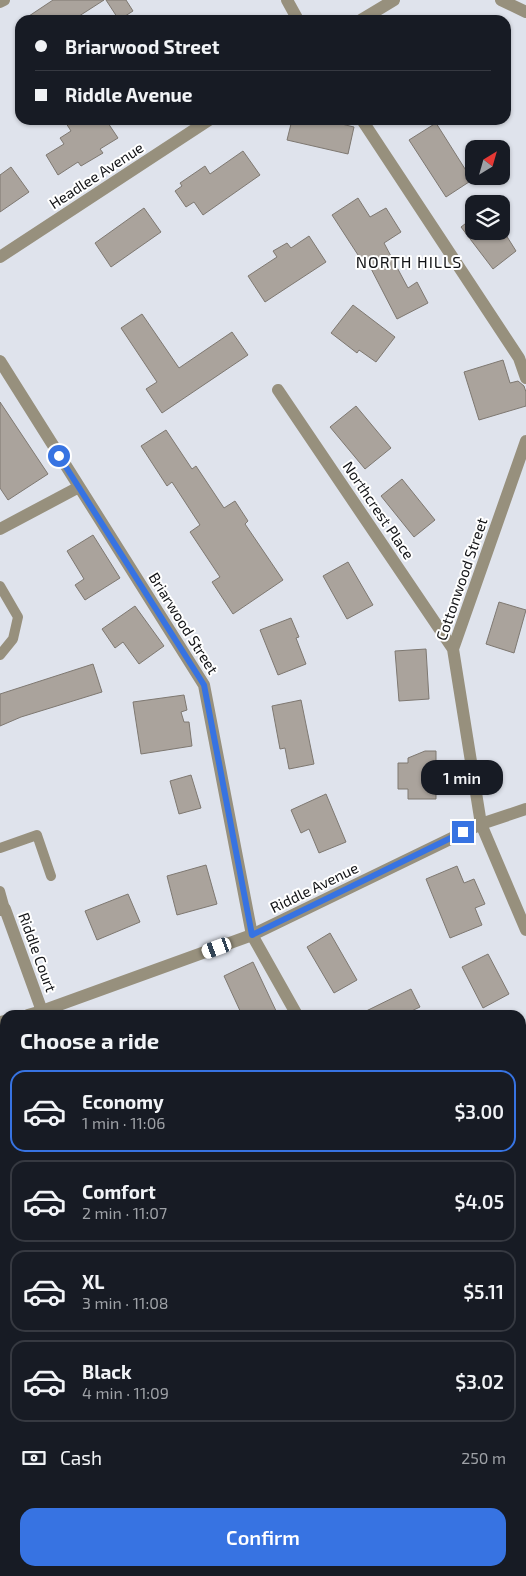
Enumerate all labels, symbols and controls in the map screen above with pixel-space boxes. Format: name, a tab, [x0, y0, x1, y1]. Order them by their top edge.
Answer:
text: Briarwood Street	[65, 35, 219, 58]
text: Riddle Avenue	[65, 83, 193, 106]
street label: Headlee Avenue	[46, 138, 146, 212]
north arrow	[465, 140, 510, 185]
map controls	[465, 140, 510, 240]
button: layers	[465, 195, 510, 240]
district label: NORTH HILLS	[356, 252, 462, 271]
route start	[48, 445, 70, 467]
street label: Northcrest Place	[340, 458, 418, 562]
street label: Cottonwood Street	[432, 515, 491, 643]
street label: Briarwood Street	[146, 569, 223, 677]
callout: 1 min	[422, 760, 504, 794]
text: 1 min	[443, 768, 481, 787]
route end	[452, 821, 474, 843]
street label: Riddle Avenue	[267, 858, 361, 916]
street label: Riddle Court	[15, 910, 61, 995]
car	[200, 936, 233, 960]
text: Choose a ride	[20, 1027, 159, 1053]
icon: car	[22, 1089, 67, 1134]
text: Economy	[82, 1090, 164, 1113]
text: $3.00	[454, 1100, 504, 1123]
text: 1 min · 11:06	[82, 1113, 165, 1132]
icon: car	[22, 1179, 67, 1224]
text: Comfort	[82, 1180, 156, 1203]
text: $4.05	[455, 1190, 504, 1213]
text: 2 min · 11:07	[82, 1203, 167, 1222]
icon: car	[22, 1269, 67, 1314]
text: XL	[82, 1270, 104, 1293]
text: $5.11	[463, 1280, 504, 1303]
text: 3 min · 11:08	[82, 1293, 169, 1312]
icon: car	[22, 1359, 67, 1404]
text: Black	[82, 1360, 132, 1383]
text: $3.02	[455, 1370, 504, 1393]
text: 4 min · 11:09	[82, 1383, 169, 1402]
icon: cash	[20, 1444, 48, 1472]
text: Cash	[60, 1446, 102, 1469]
text: 250 m	[461, 1448, 506, 1467]
button: Confirm	[20, 1508, 506, 1566]

